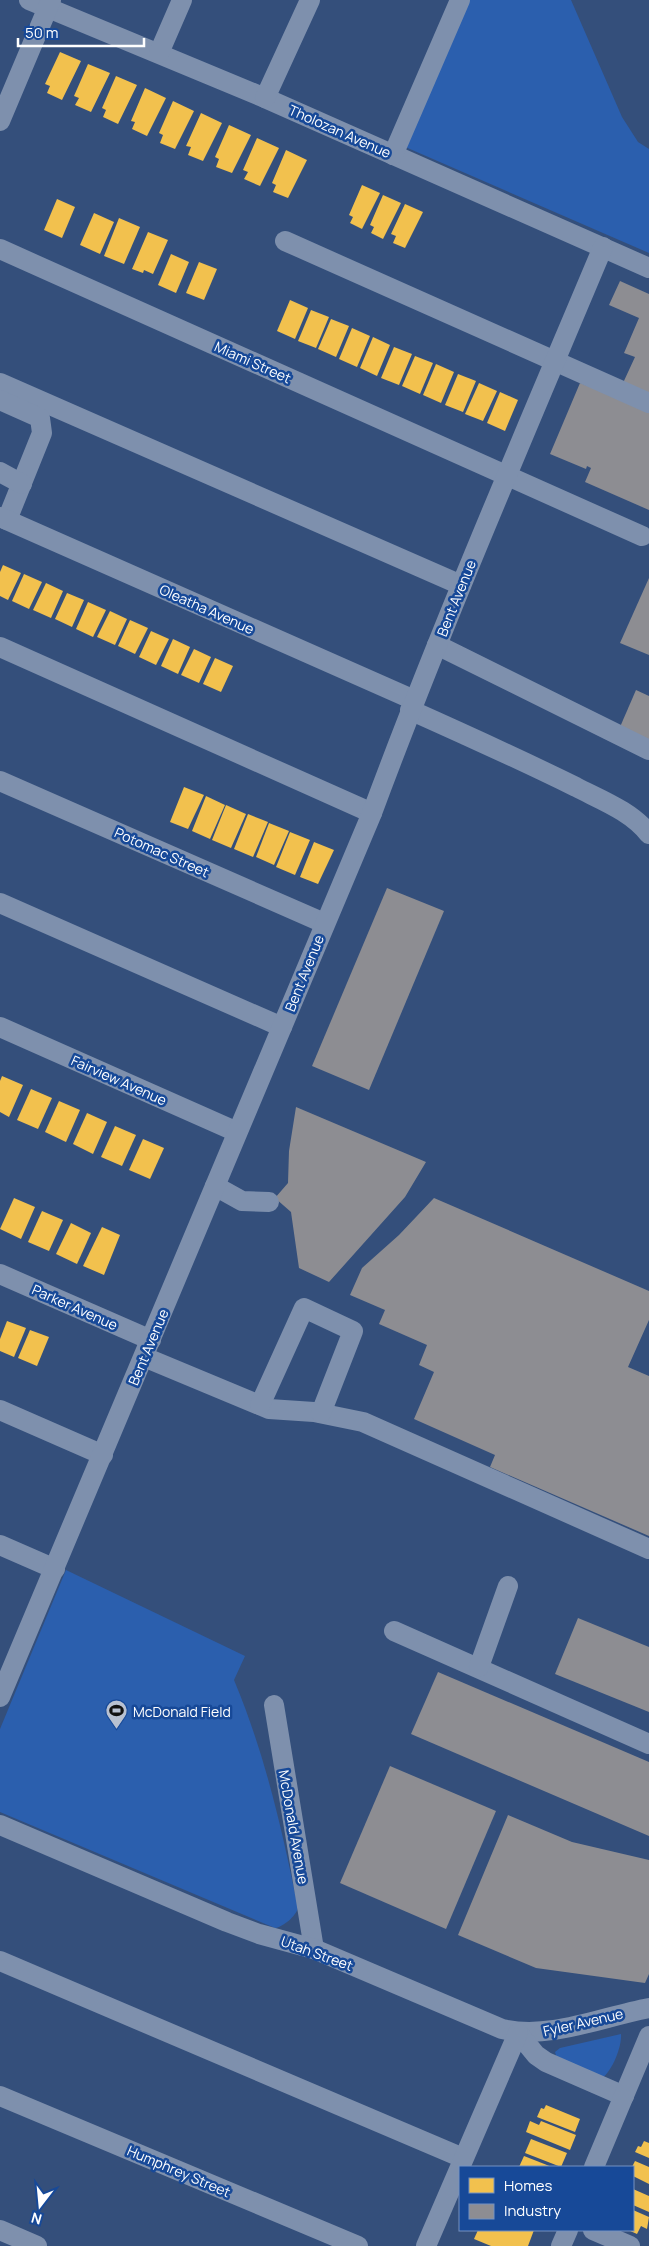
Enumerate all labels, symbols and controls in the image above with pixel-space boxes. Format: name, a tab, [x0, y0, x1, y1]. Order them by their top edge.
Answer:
scale bar	[18, 15, 144, 47]
text: 50 m	[25, 22, 59, 43]
street label: Tholozan Avenue	[286, 100, 394, 162]
street label: Miami Street	[212, 337, 295, 387]
street label: Bent Avenue	[432, 557, 480, 639]
street label: Oleatha Avenue	[157, 580, 257, 638]
street label: Potomac Street	[112, 823, 213, 882]
street label: Bent Avenue	[280, 932, 328, 1014]
street label: Fairview Avenue	[68, 1050, 170, 1110]
street label: Parker Avenue	[29, 1280, 121, 1334]
street label: Bent Avenue	[123, 1306, 173, 1388]
sports icon: McDonald Field	[105, 1699, 129, 1730]
place label: McDonald Field	[133, 1702, 231, 1721]
street label: McDonald Avenue	[275, 1768, 313, 1886]
street label: Utah Street	[278, 1931, 356, 1975]
street label: Fyler Avenue	[541, 2004, 625, 2040]
street label: Humphrey Street	[124, 2141, 234, 2202]
legend	[459, 2166, 634, 2231]
text: Homes	[504, 2175, 553, 2196]
north arrow	[15, 2181, 65, 2231]
text: Industry	[504, 2200, 561, 2221]
text: N	[29, 2208, 44, 2229]

